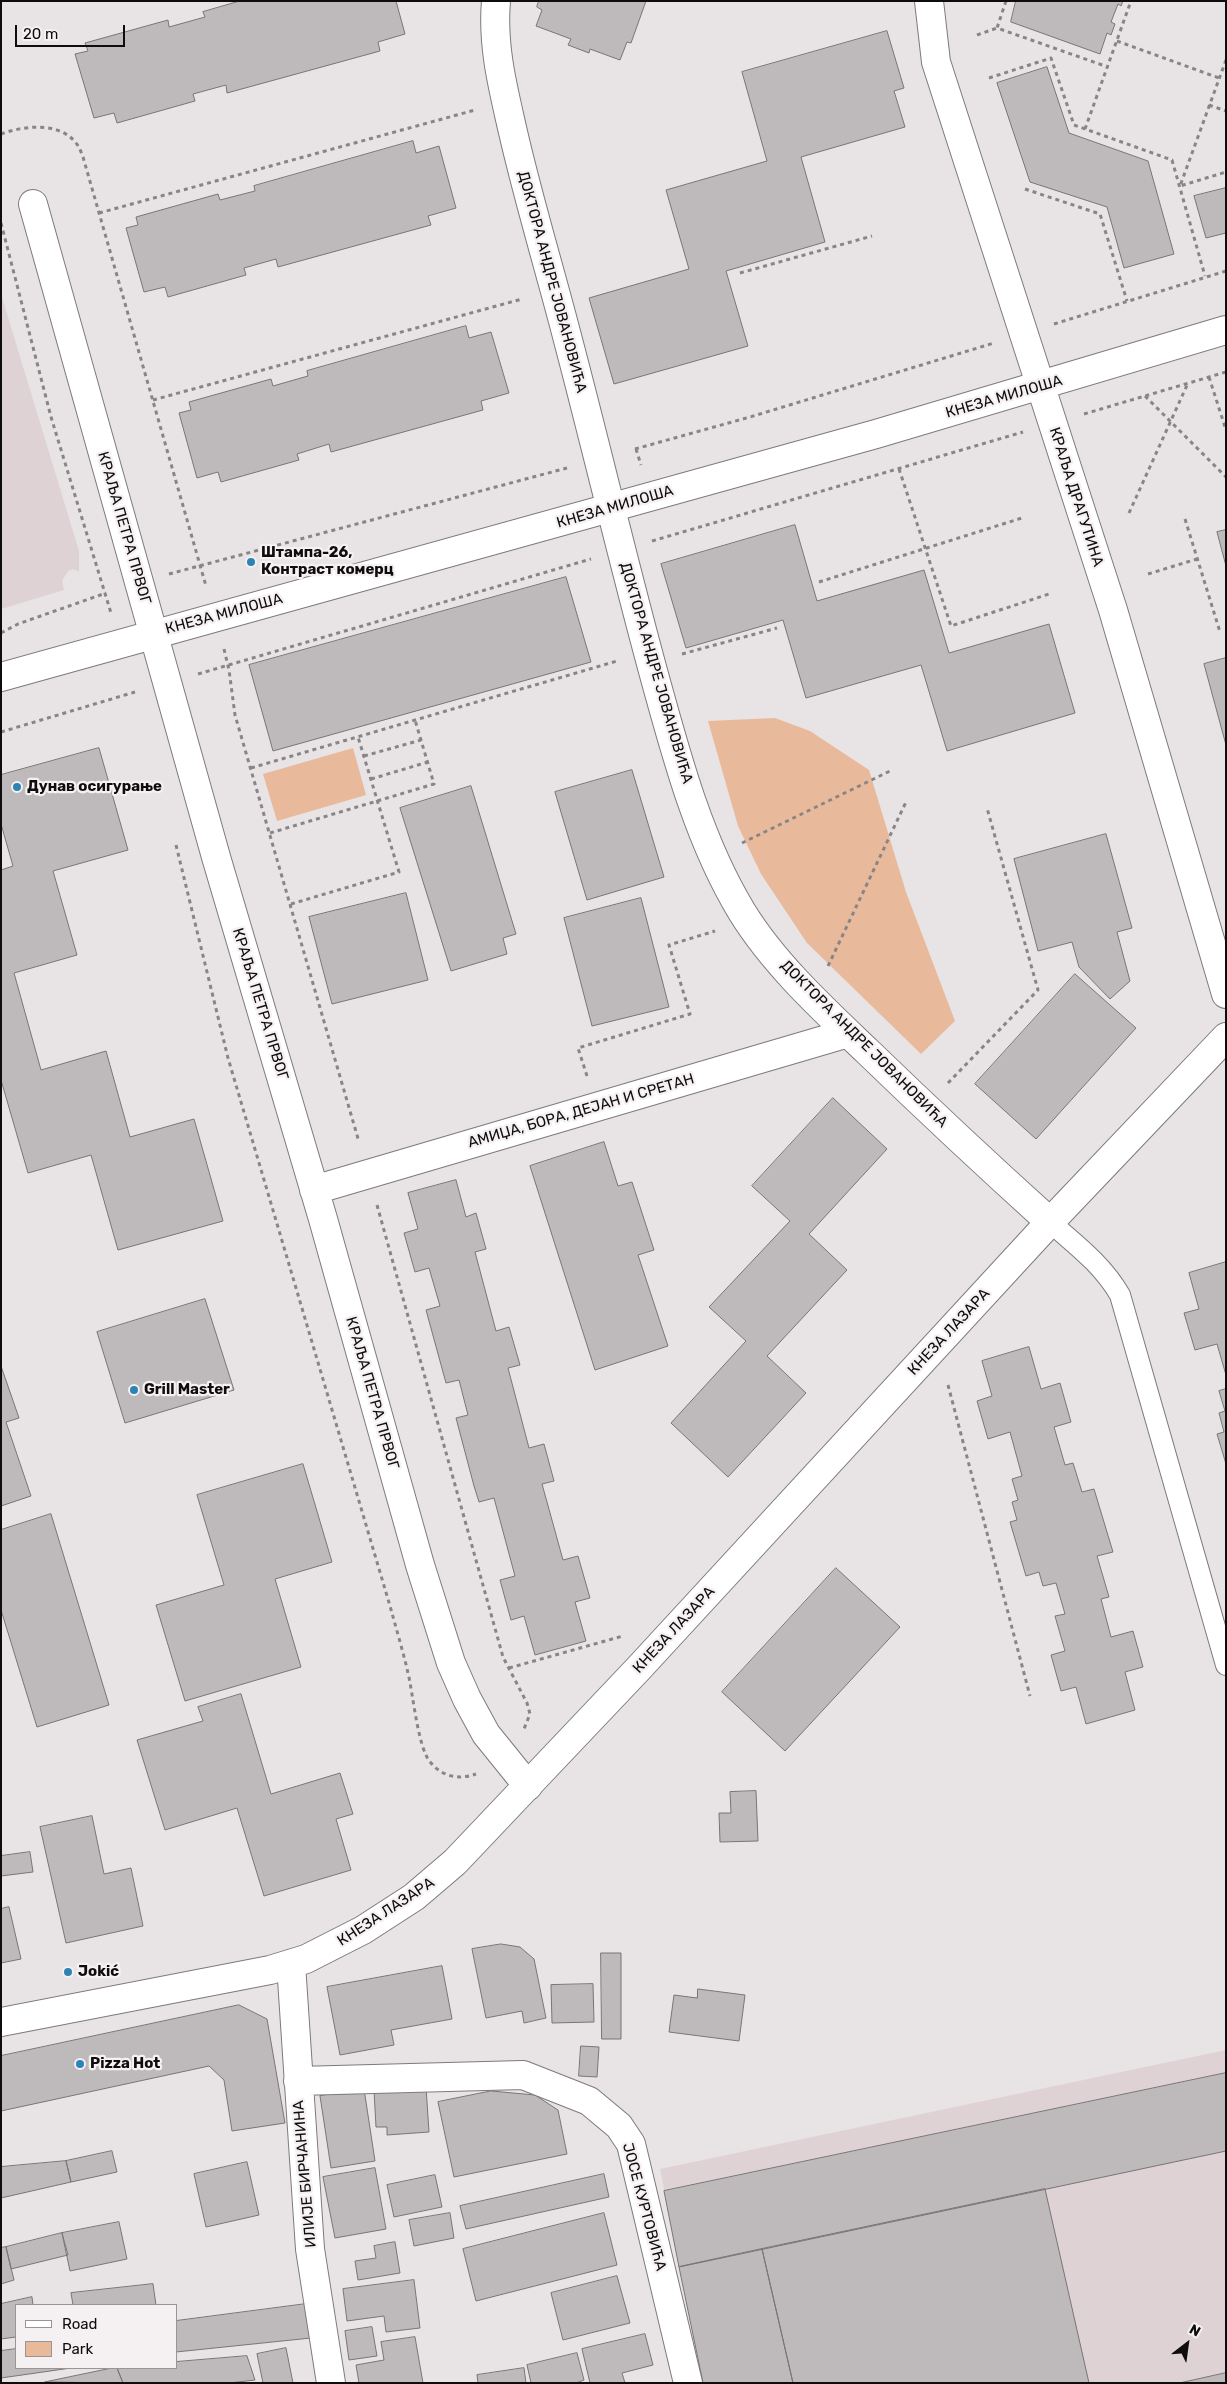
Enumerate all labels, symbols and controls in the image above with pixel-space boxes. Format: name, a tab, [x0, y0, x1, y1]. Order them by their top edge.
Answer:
scale bar	[18, 15, 128, 47]
text: 20 m	[23, 25, 58, 43]
street label: ДОКТОРА АНДРЕ ЈОВАНОВИЋА	[514, 169, 590, 395]
street label: КНЕЗА МИЛОША	[944, 372, 1064, 422]
street label: КРАЉА ДРАГУТИНА	[1045, 425, 1107, 569]
street label: КРАЉА ПЕТРА ПРВОГ	[94, 450, 154, 606]
street label: КНЕЗА МИЛОША	[555, 482, 675, 532]
place label: Штампа-26, Контраст комерц	[261, 544, 394, 579]
marker: Штампа-26, Контраст комерц	[245, 556, 257, 568]
street label: ДОКТОРА АНДРЕ ЈОВАНОВИЋА	[616, 560, 696, 786]
street label: КНЕЗА МИЛОША	[163, 590, 285, 638]
place label: Дунав осигурање	[27, 778, 162, 796]
marker: Дунав осигурање	[11, 781, 23, 793]
street label: КРАЉА ПЕТРА ПРВОГ	[228, 926, 292, 1082]
street label: ДОКТОРА АНДРЕ ЈОВАНОВИЋА	[777, 957, 951, 1131]
street label: АМИЏА, БОРА, ДЕЈАН И СРЕТАН	[466, 1070, 696, 1152]
street label: КНЕЗА ЛАЗАРА	[904, 1285, 994, 1379]
street label: КРАЉА ПЕТРА ПРВОГ	[342, 1315, 402, 1471]
place label: Grill Master	[144, 1381, 230, 1399]
marker: Grill Master	[128, 1384, 140, 1396]
street label: КНЕЗА ЛАЗАРА	[629, 1583, 719, 1677]
street label: КНЕЗА ЛАЗАРА	[334, 1874, 438, 1950]
place label: Jokić	[78, 1963, 119, 1981]
marker: Jokić	[62, 1966, 74, 1978]
place label: Pizza Hot	[90, 2055, 160, 2073]
marker: Pizza Hot	[74, 2058, 86, 2070]
street label: ИЛИЈЕ БИРЧАНИНА	[290, 2100, 320, 2248]
street label: ЈОСЕ КУРТОВИЋА	[618, 2141, 670, 2273]
legend	[15, 2304, 178, 2369]
text: Road	[62, 2315, 98, 2333]
north arrow	[1162, 2319, 1212, 2369]
text: N	[1186, 2321, 1203, 2340]
text: Park	[62, 2340, 93, 2358]

